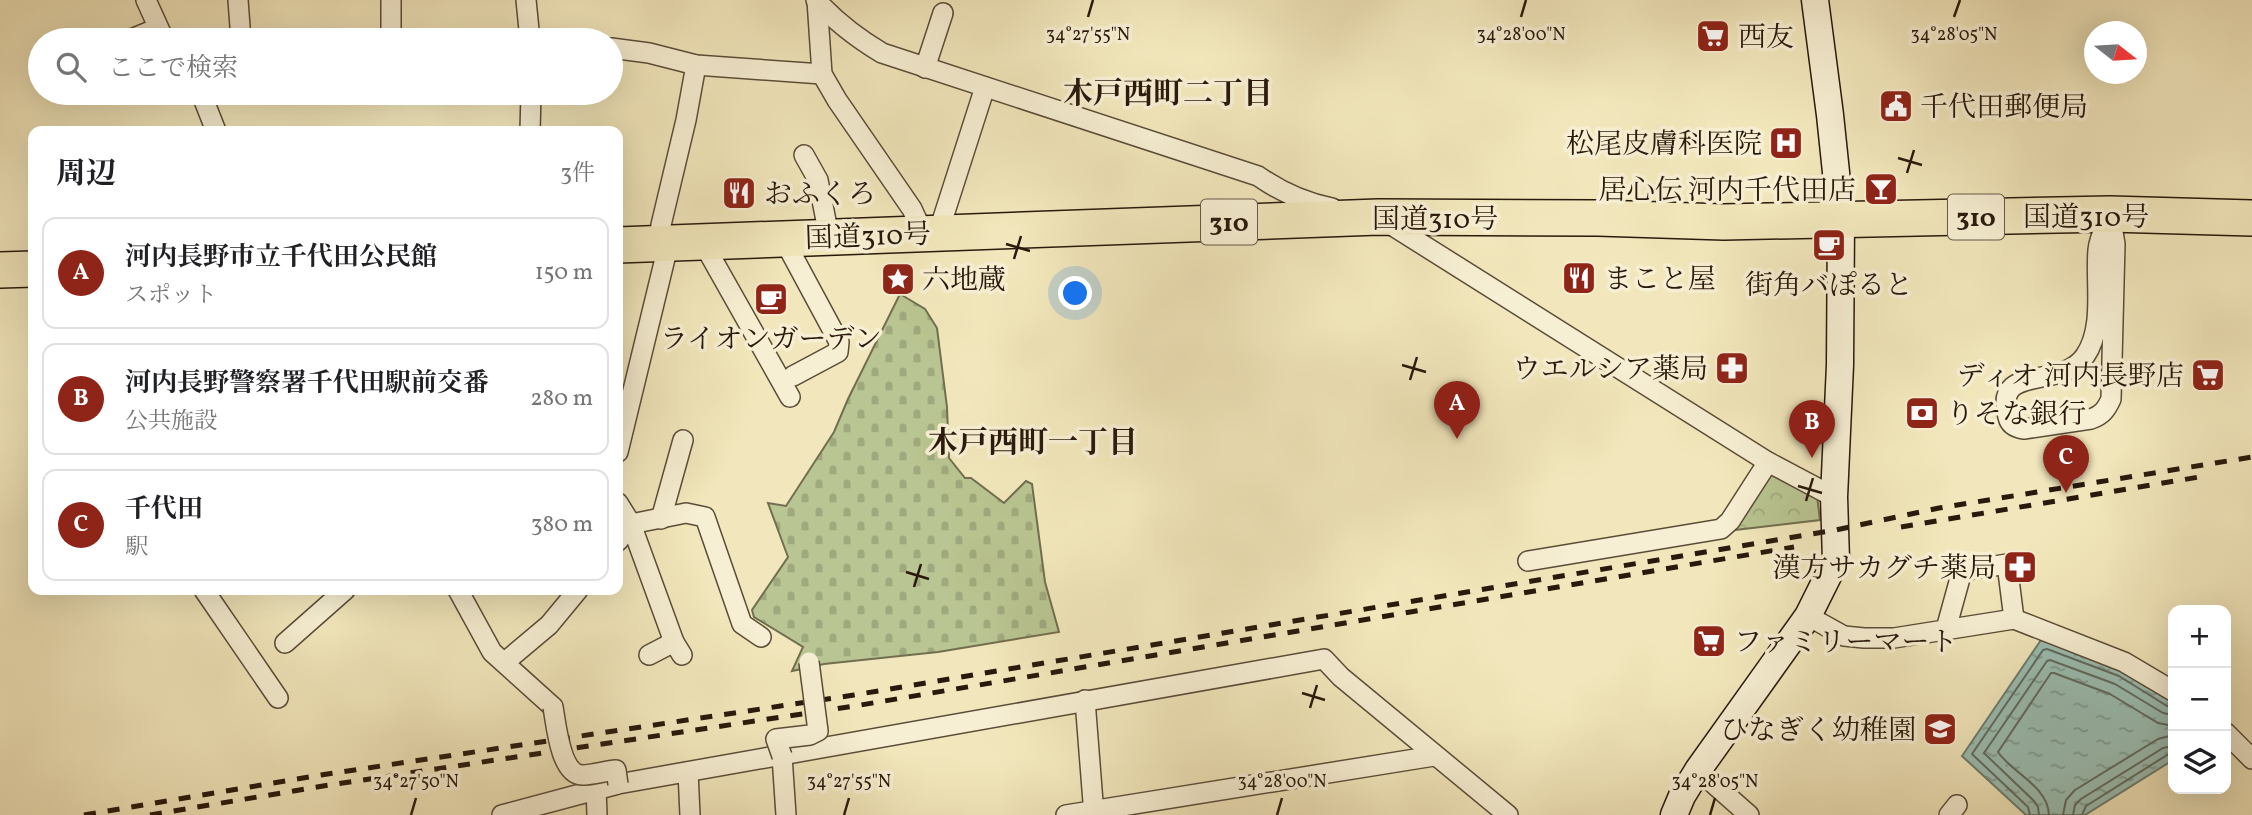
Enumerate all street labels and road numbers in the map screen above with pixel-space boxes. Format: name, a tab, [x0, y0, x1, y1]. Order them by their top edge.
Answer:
road number: 310	[1948, 194, 2004, 240]
street label: 国道310号	[2023, 199, 2149, 238]
road number: 310	[1201, 200, 1257, 244]
street label: 国道310号	[1372, 201, 1498, 240]
street label: 国道310号	[804, 216, 932, 259]

